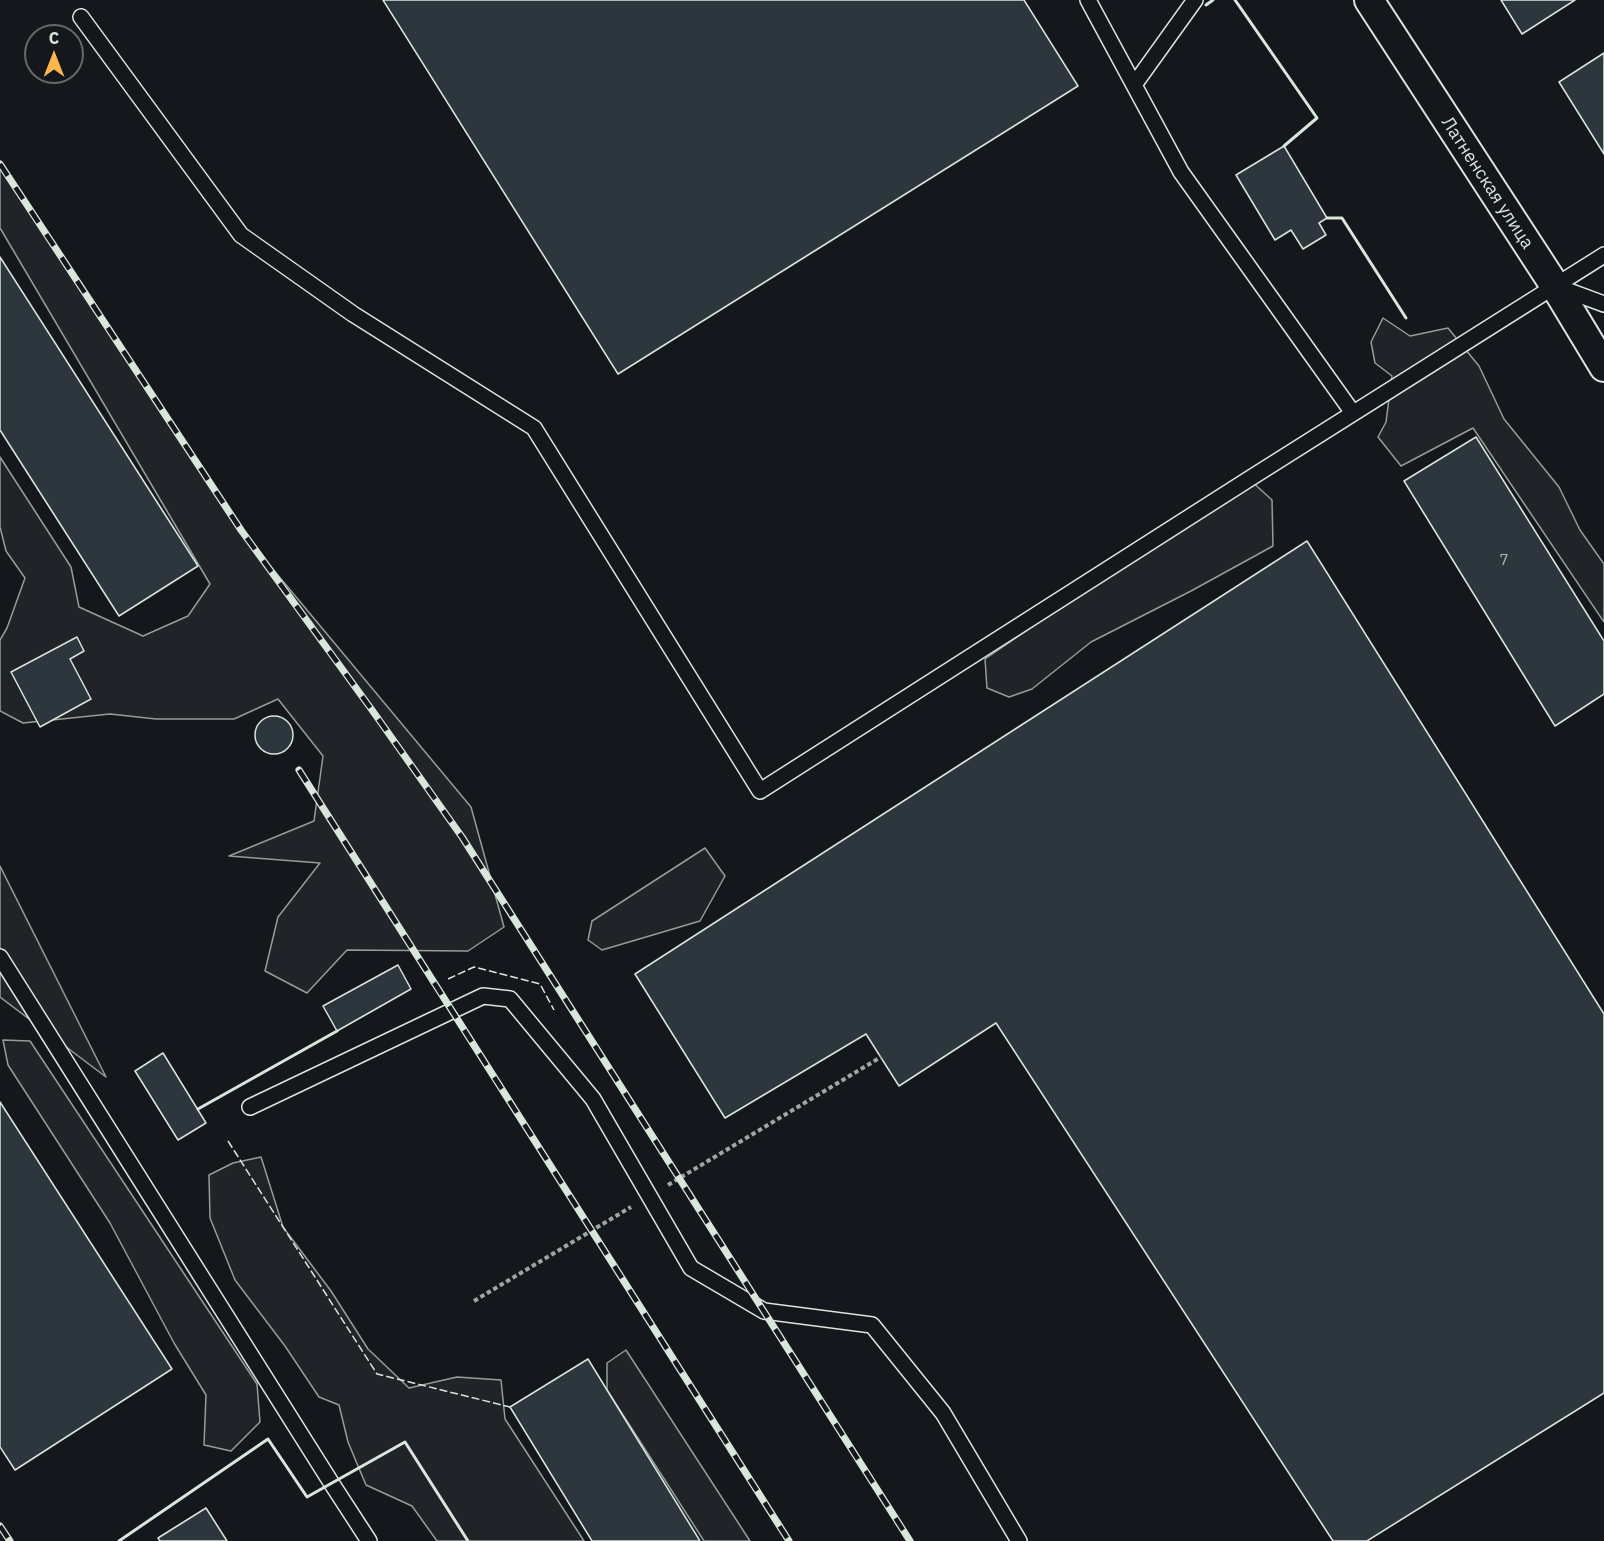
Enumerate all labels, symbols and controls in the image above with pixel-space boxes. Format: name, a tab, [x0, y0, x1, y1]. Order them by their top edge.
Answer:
north arrow	[24, 24, 84, 84]
text: С	[49, 28, 59, 48]
street label: Латненская улица	[1436, 113, 1538, 253]
house number: 7	[1500, 552, 1508, 570]

